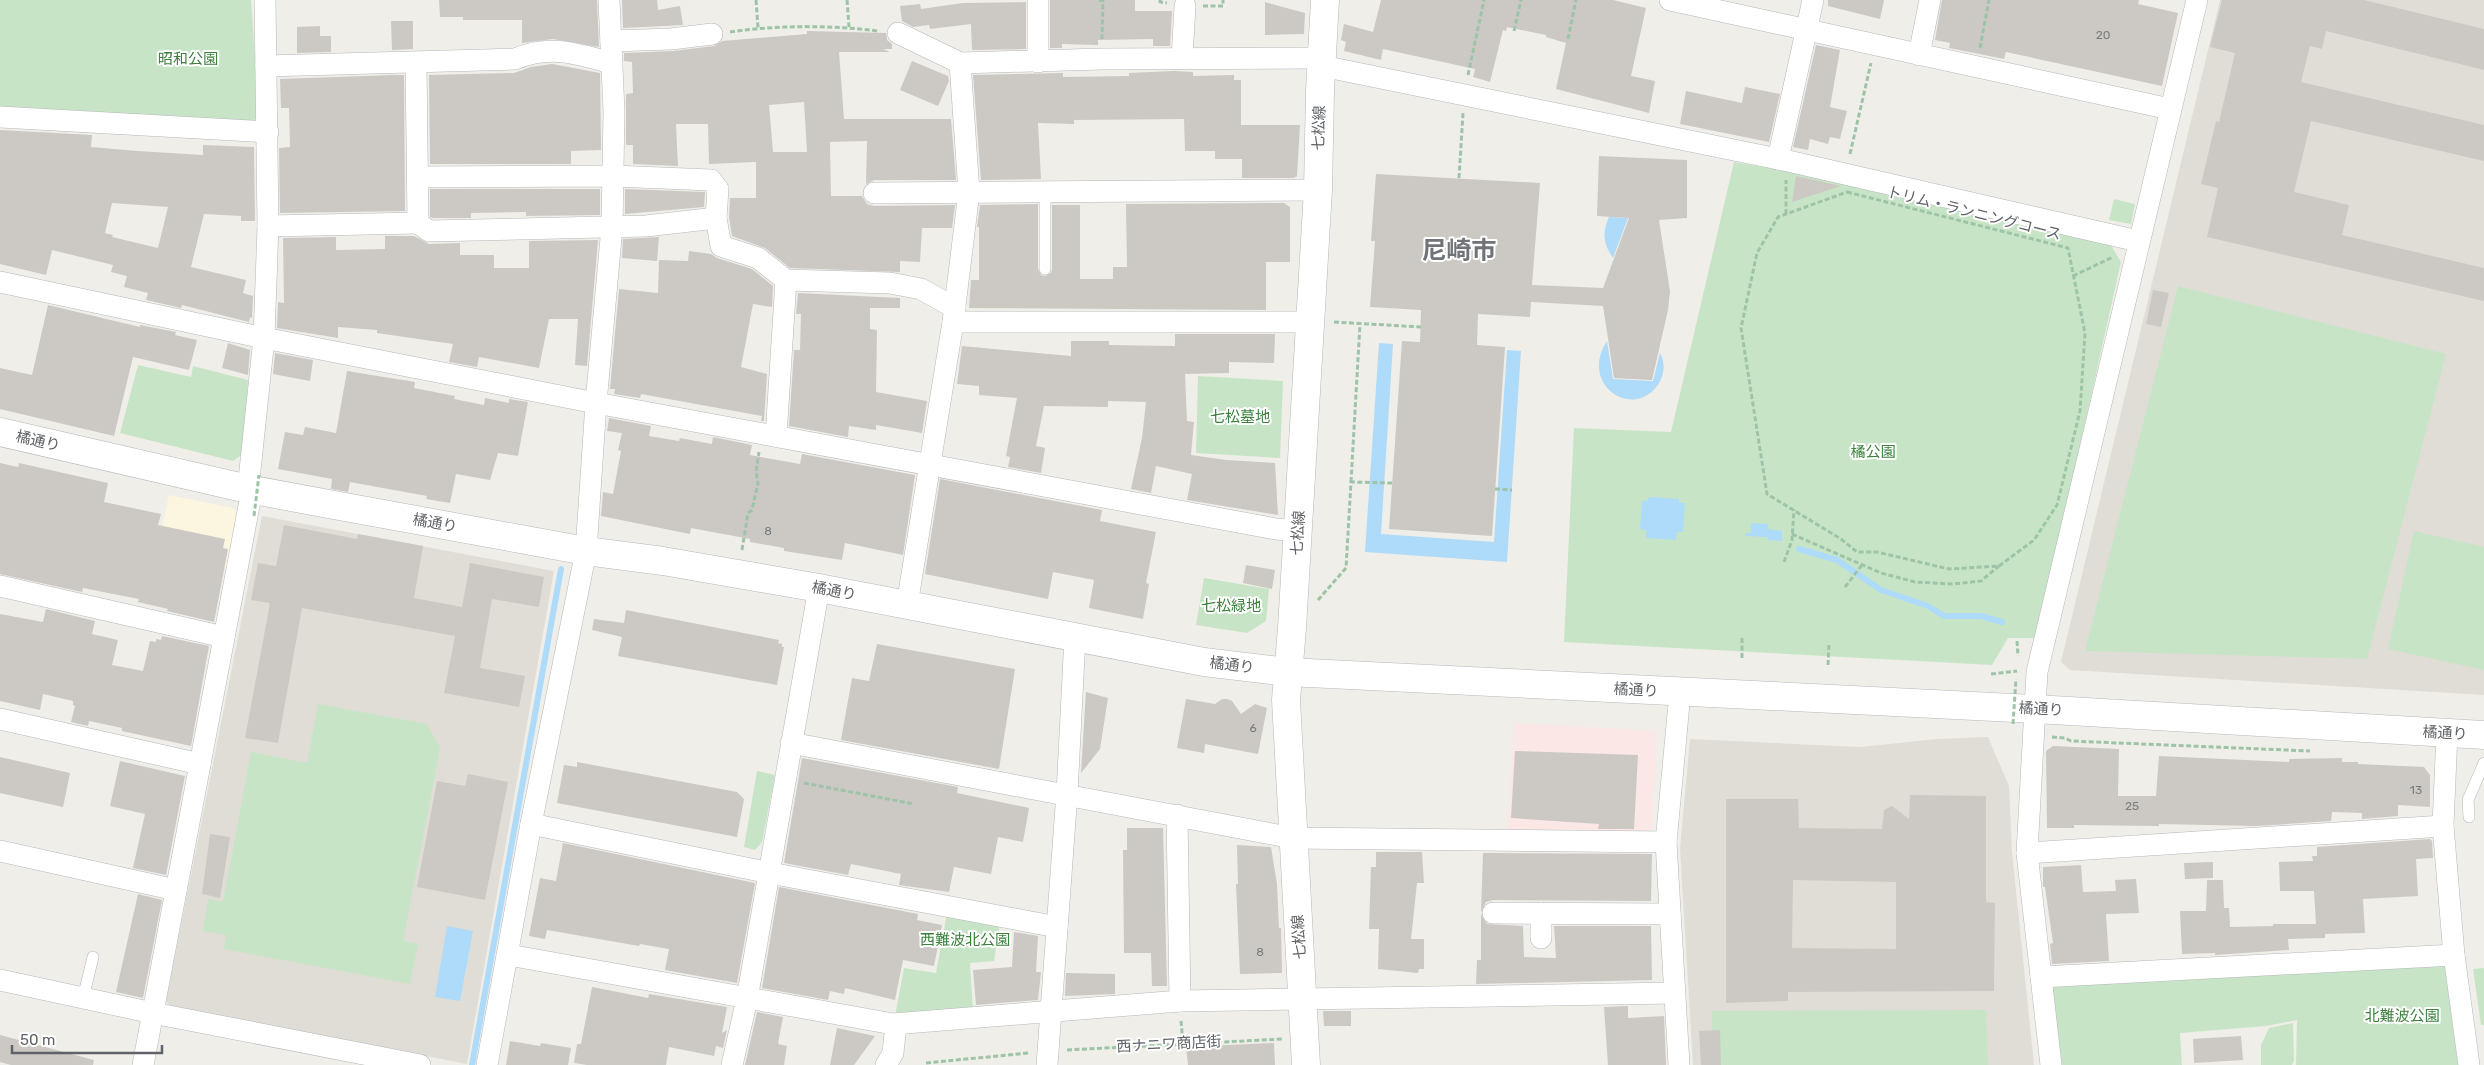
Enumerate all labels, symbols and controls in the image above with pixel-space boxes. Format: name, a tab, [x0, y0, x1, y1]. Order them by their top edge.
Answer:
house number: 20	[2096, 28, 2110, 42]
park label: 昭和公園	[158, 50, 218, 68]
street label: 七松線	[1310, 105, 1328, 151]
street label: トリム・ランニングコース	[1885, 183, 2063, 243]
district label: 尼崎市	[1421, 236, 1497, 265]
park label: 七松墓地	[1210, 408, 1270, 426]
street label: 橘通り	[14, 427, 62, 455]
park label: 橘公園	[1850, 443, 1896, 461]
street label: 橘通り	[411, 510, 459, 536]
street label: 七松線	[1288, 510, 1308, 556]
house number: 8	[764, 524, 772, 538]
street label: 橘通り	[810, 578, 858, 604]
park label: 七松緑地	[1201, 597, 1261, 615]
street label: 橘通り	[1209, 653, 1255, 677]
street label: 橘通り	[1613, 680, 1659, 700]
street label: 橘通り	[2018, 699, 2064, 719]
house number: 6	[1249, 721, 1257, 735]
street label: 橘通り	[2422, 723, 2468, 743]
house number: 13	[2410, 783, 2422, 797]
house number: 25	[2125, 799, 2139, 813]
street label: 七松線	[1288, 914, 1310, 960]
park label: 西難波北公園	[920, 931, 1010, 949]
house number: 8	[1256, 945, 1264, 959]
park label: 北難波公園	[2364, 1007, 2440, 1025]
scale bar	[12, 1022, 162, 1054]
text: 50 m	[20, 1031, 55, 1049]
street label: 西ナニワ商店街	[1116, 1032, 1222, 1056]

